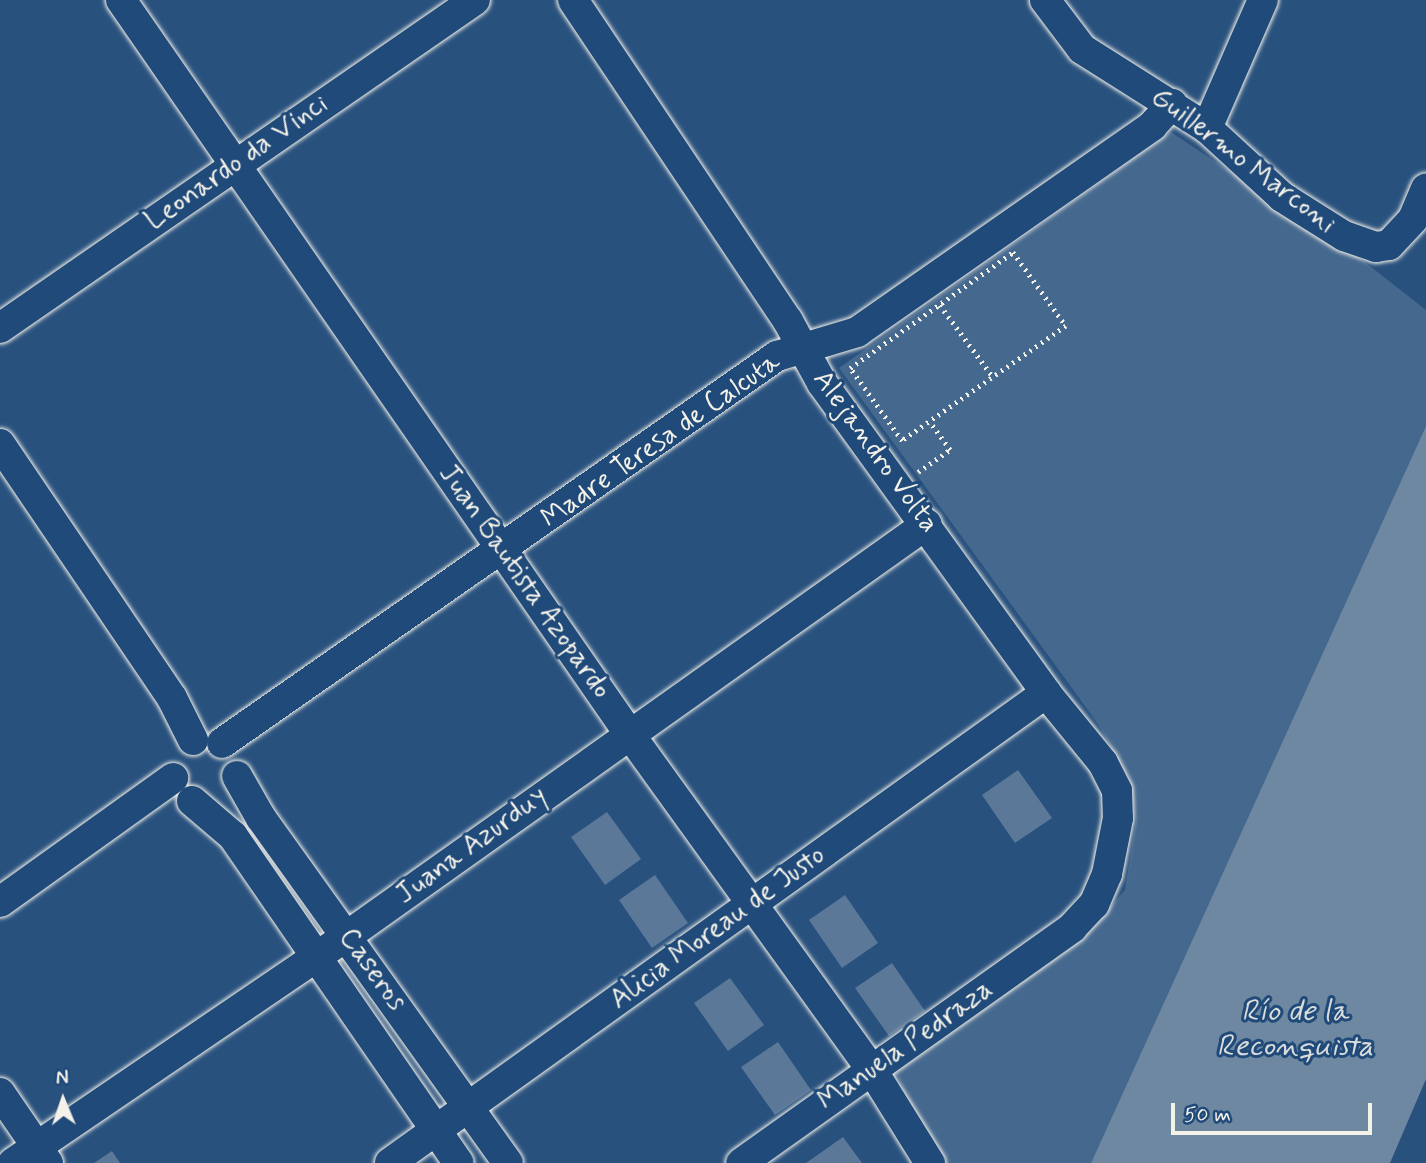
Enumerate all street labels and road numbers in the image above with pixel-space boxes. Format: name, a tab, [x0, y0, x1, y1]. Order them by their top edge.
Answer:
street label: Guillermo Marconi	[1147, 83, 1339, 239]
street label: Leonardo da Vinci	[141, 89, 333, 237]
street label: Madre Teresa de Calcuta	[529, 341, 793, 541]
street label: Alejandro Volta	[805, 364, 945, 540]
street label: Juan Bautista Azopardo	[431, 460, 617, 704]
street label: Juana Azurduy	[390, 780, 554, 912]
street label: Alicia Moreau de Justo	[601, 837, 835, 1019]
street label: Caseros	[331, 922, 413, 1018]
street label: Manuela Pedraza	[813, 974, 999, 1118]

